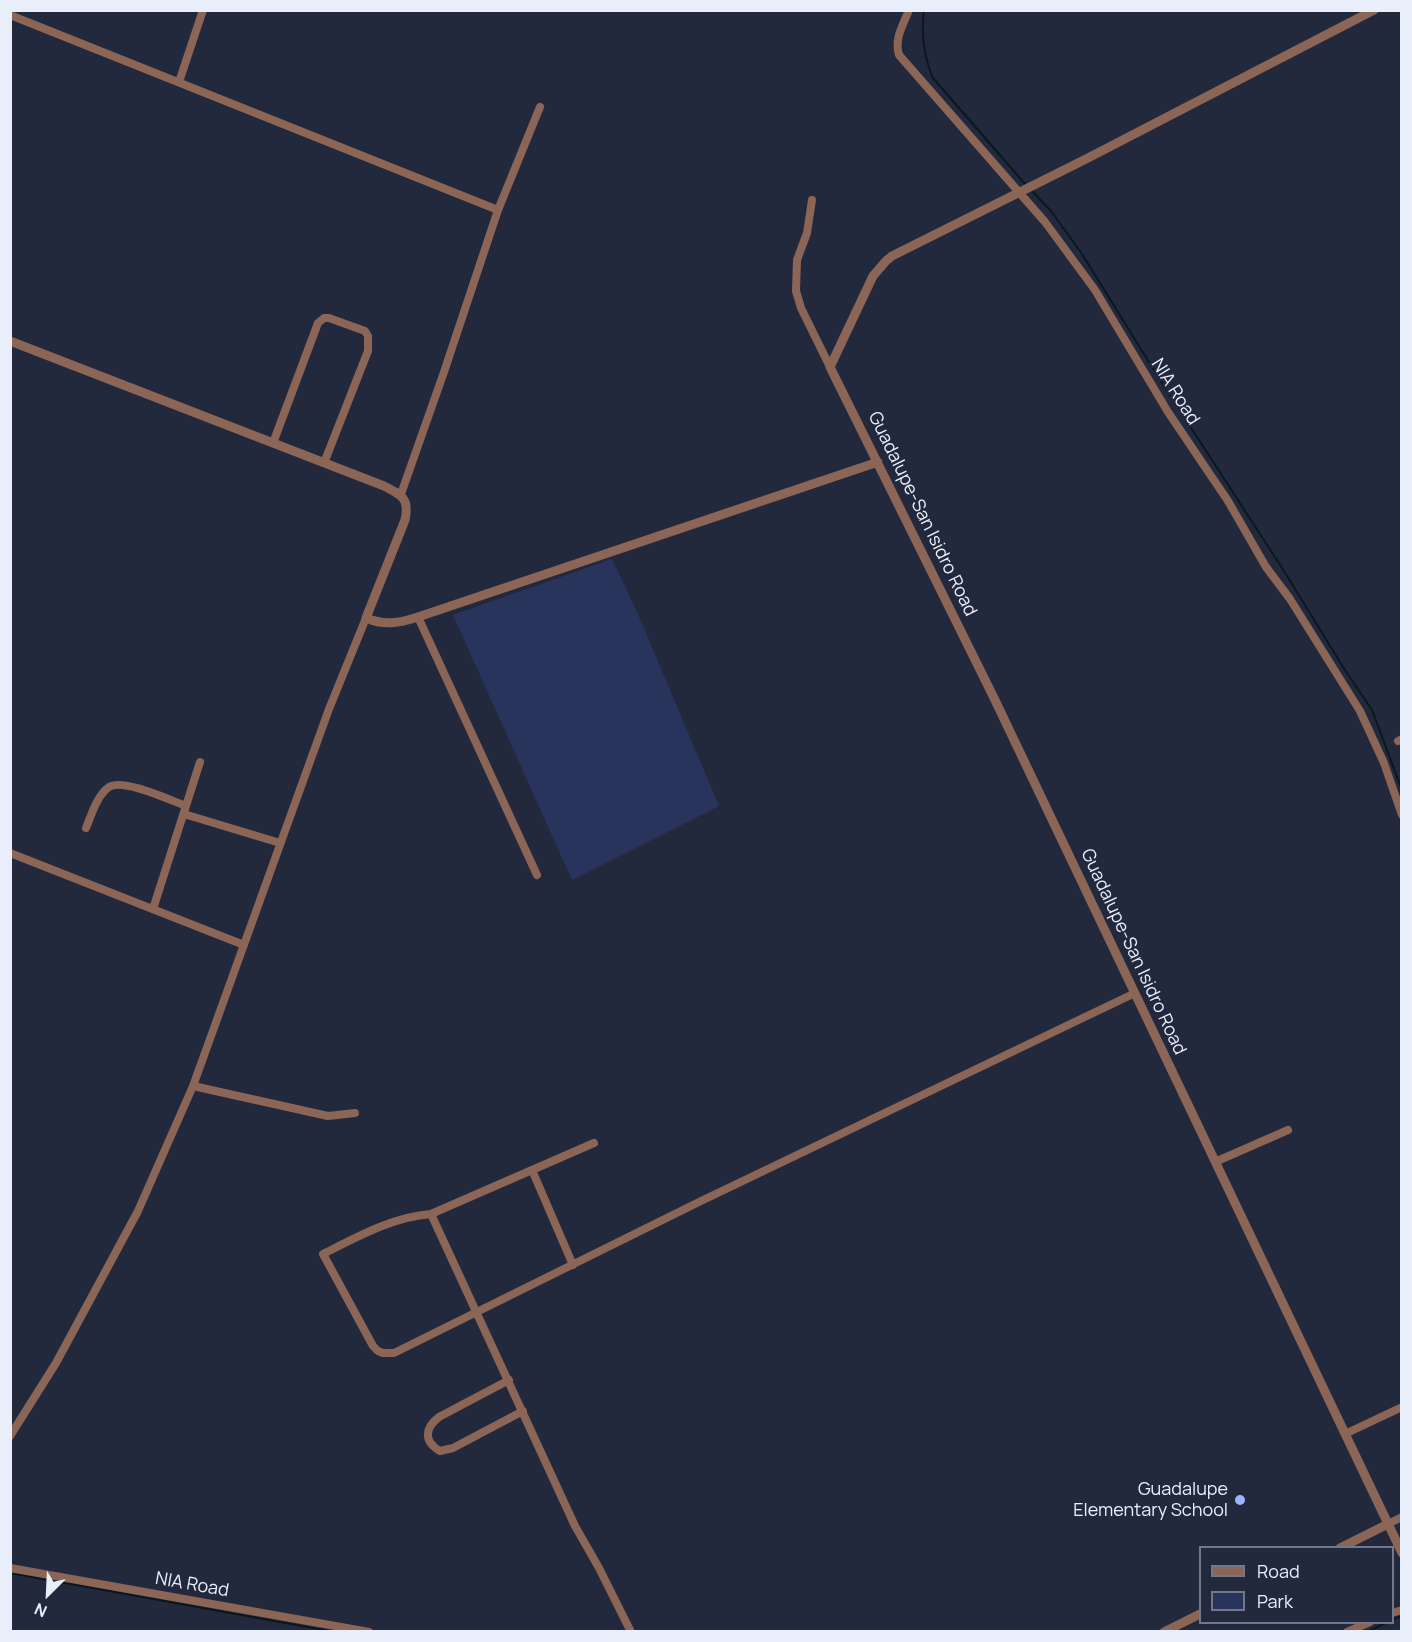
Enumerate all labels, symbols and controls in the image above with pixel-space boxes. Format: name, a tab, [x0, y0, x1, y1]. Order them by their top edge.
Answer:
street label: NIA Road	[1146, 355, 1204, 429]
street label: Guadalupe-San Isidro Road	[863, 408, 981, 620]
street label: Guadalupe-San Isidro Road	[1076, 846, 1190, 1058]
place label: Guadalupe Elementary School	[1073, 1479, 1228, 1522]
marker: Guadalupe Elementary School	[1233, 1493, 1247, 1507]
legend	[1199, 1546, 1394, 1624]
text: Road	[1257, 1559, 1300, 1583]
north arrow	[18, 1564, 78, 1624]
street label: NIA Road	[154, 1568, 230, 1602]
text: Park	[1257, 1589, 1293, 1613]
text: N	[31, 1598, 50, 1623]

